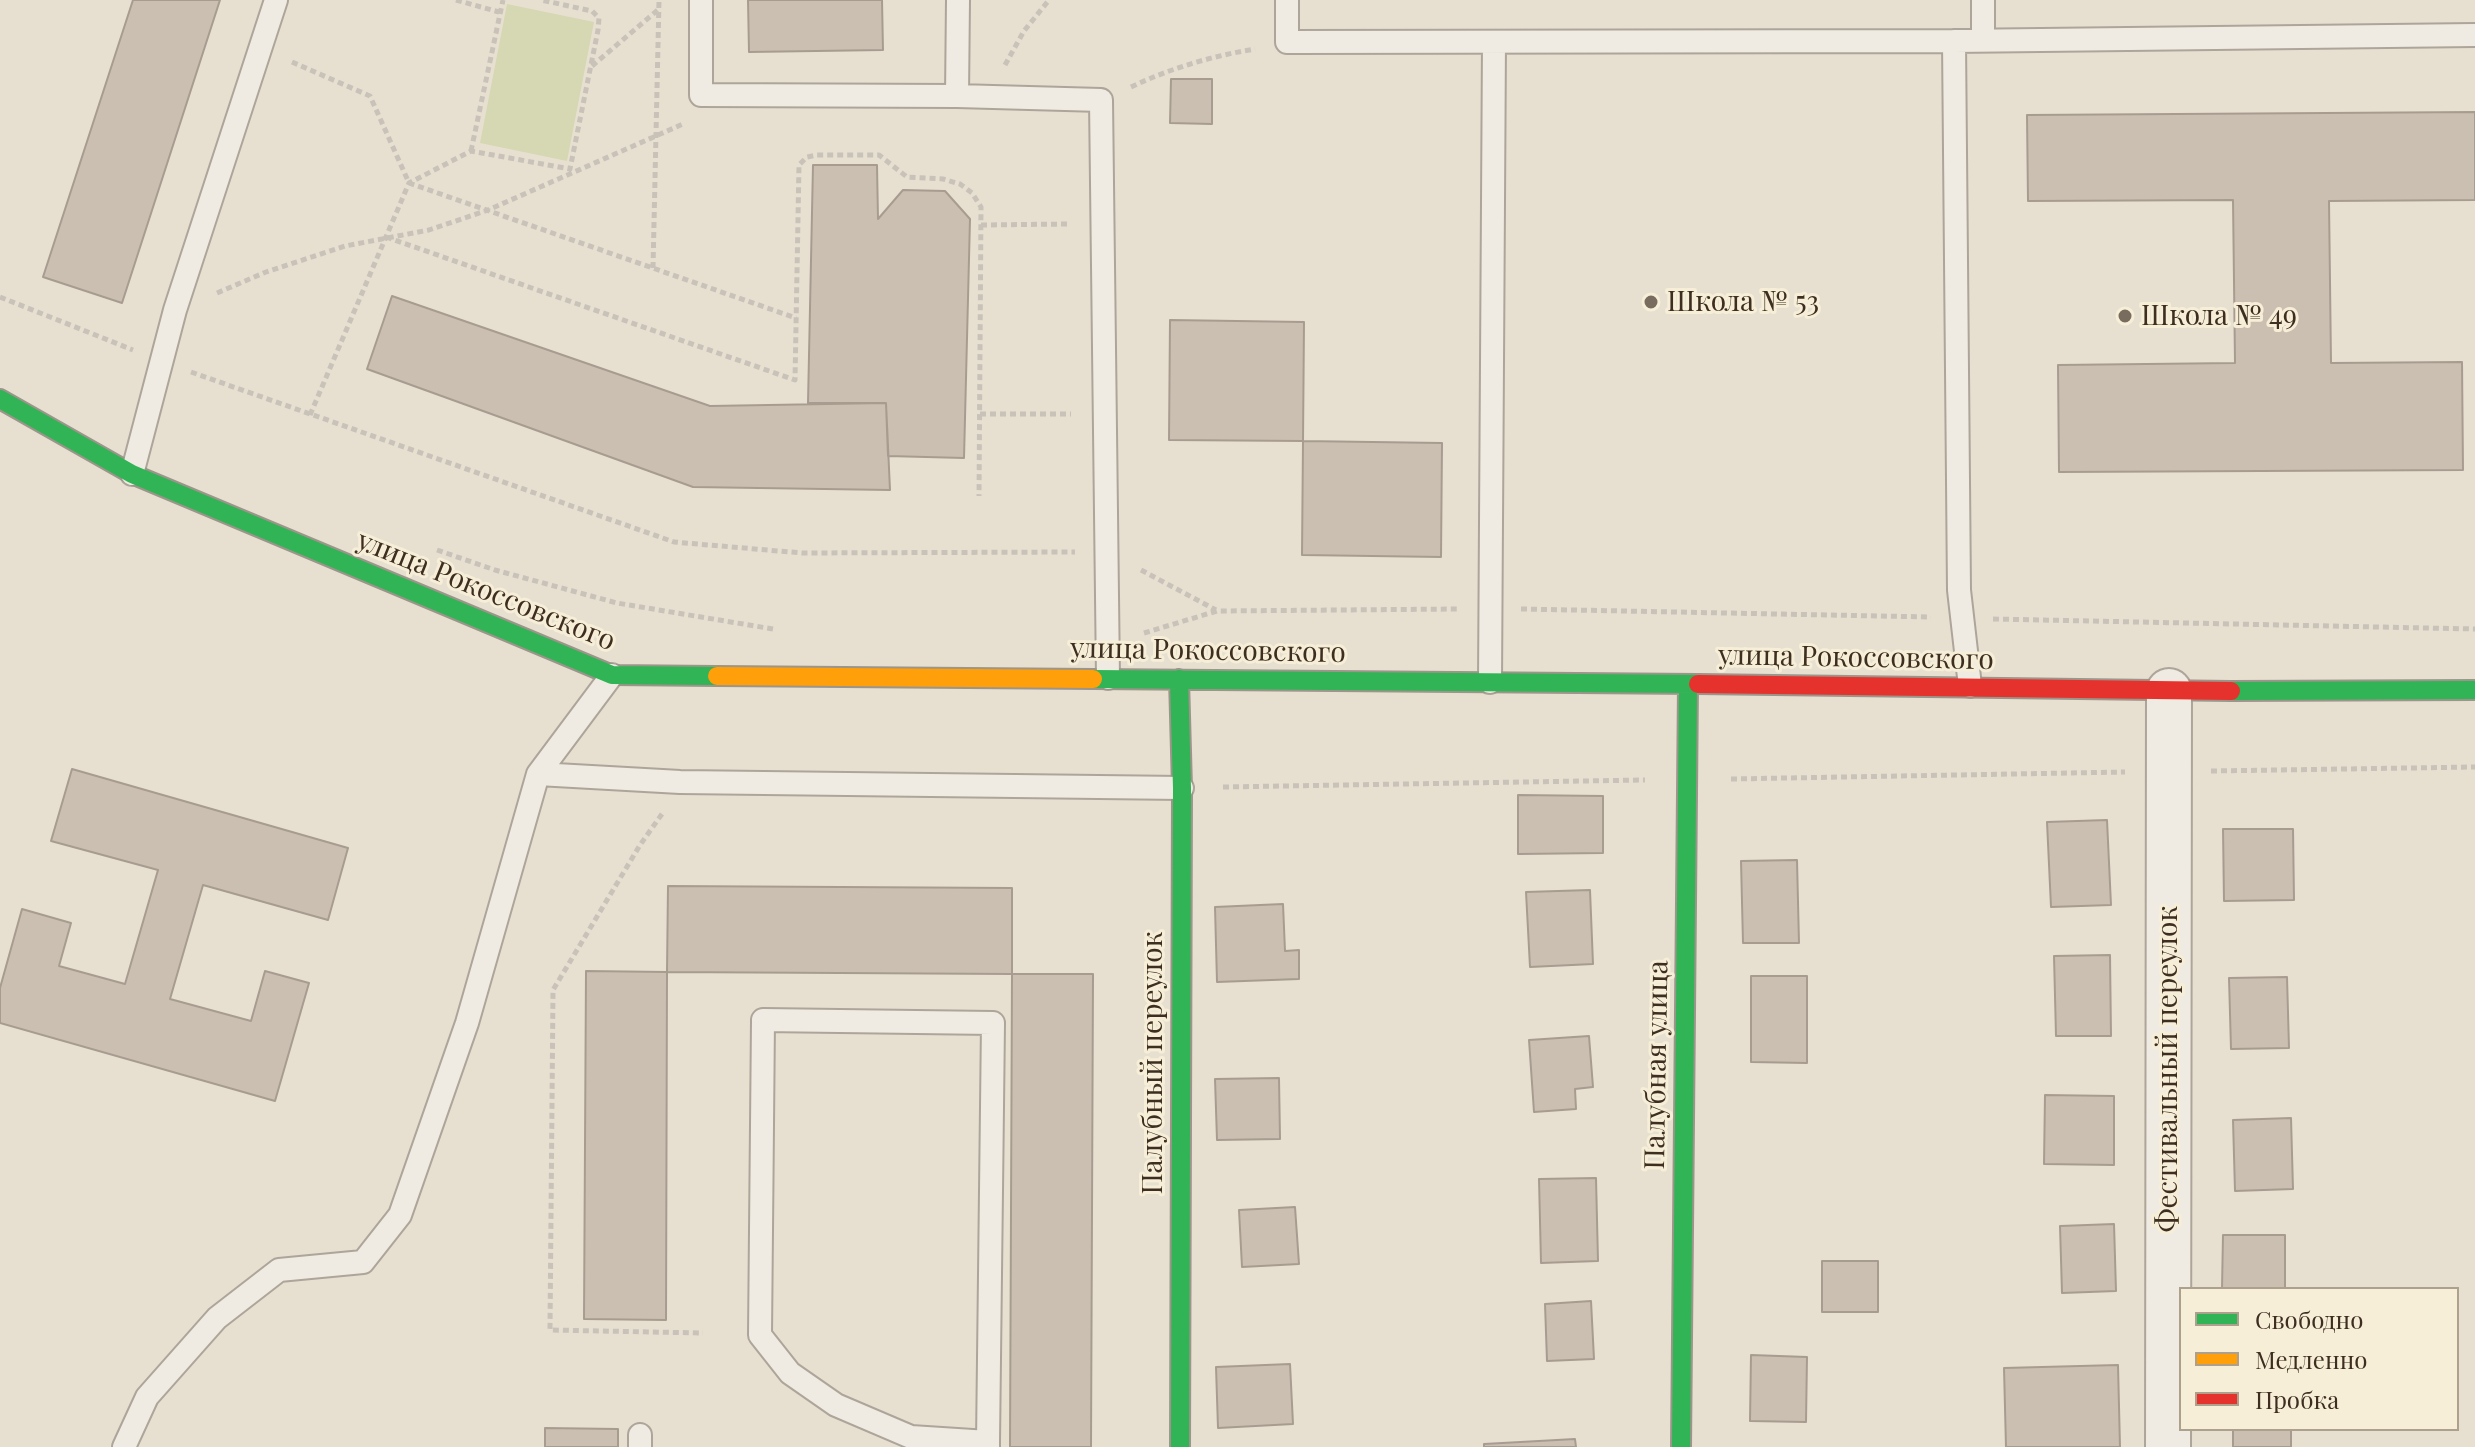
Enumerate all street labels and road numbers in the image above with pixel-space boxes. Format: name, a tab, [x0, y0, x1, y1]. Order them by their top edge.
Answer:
street label: улица Рокоссовского	[352, 524, 620, 658]
street label: улица Рокоссовского	[1070, 632, 1346, 670]
street label: улица Рокоссовского	[1718, 639, 1994, 677]
street label: Фестивальный переулок	[2151, 906, 2185, 1232]
street label: Палубный переулок	[1136, 931, 1170, 1195]
street label: Палубная улица	[1638, 960, 1676, 1170]

